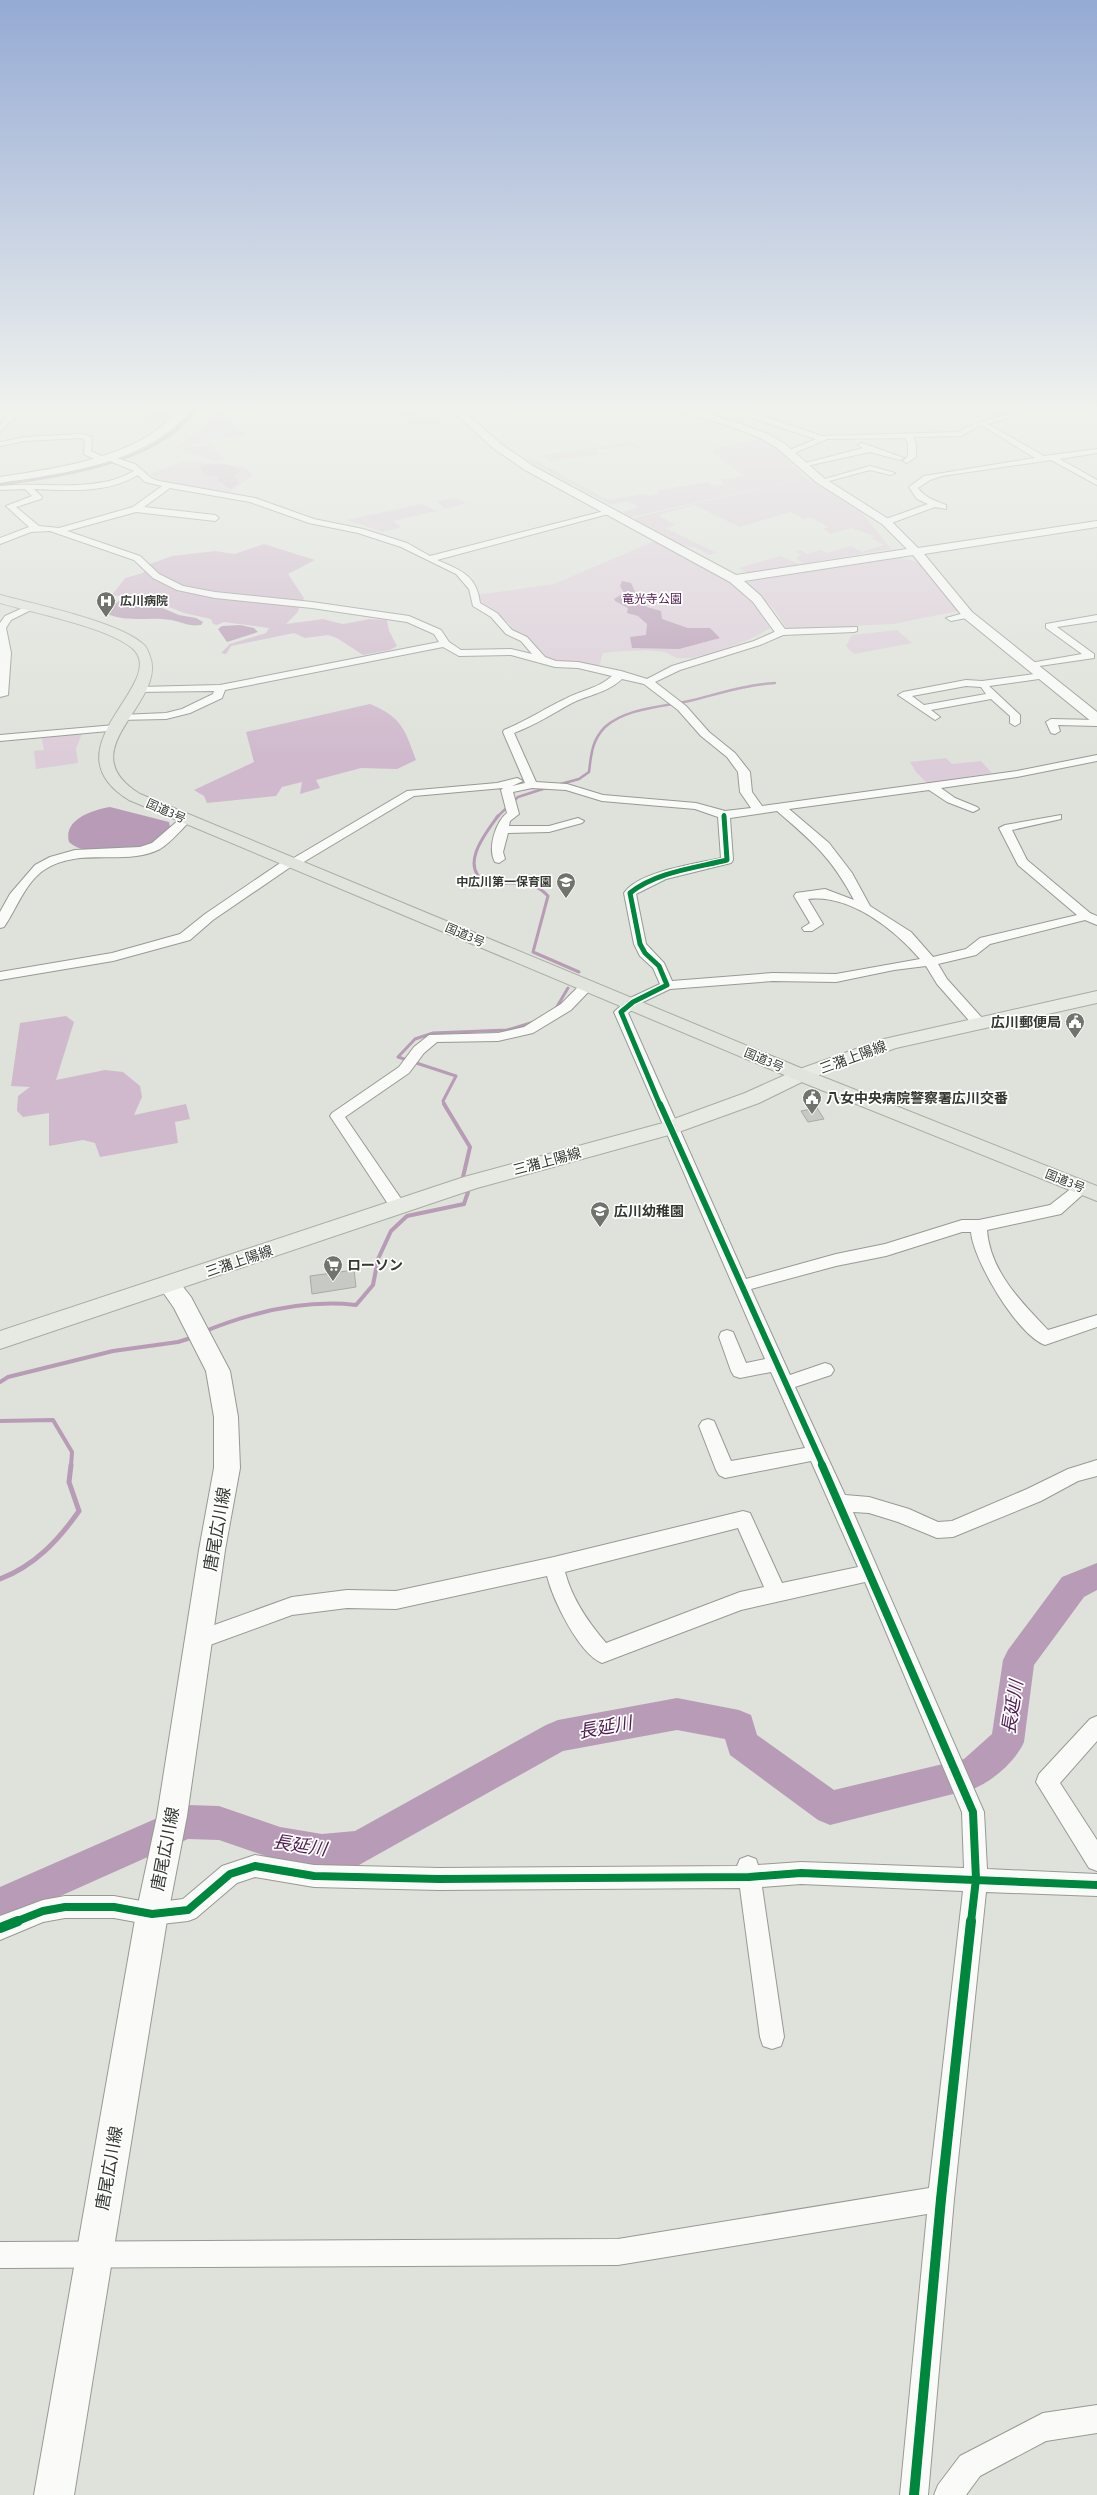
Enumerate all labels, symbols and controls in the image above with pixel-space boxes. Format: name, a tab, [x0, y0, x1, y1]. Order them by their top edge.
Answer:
hospital icon: 広川病院	[95, 590, 117, 618]
park label: 竜光寺公園	[622, 592, 682, 606]
place label: 広川病院	[120, 594, 168, 608]
street label: 国道3号	[144, 796, 188, 826]
school or university icon: 中広川第一保育園	[555, 871, 577, 899]
place label: 中広川第一保育園	[456, 875, 552, 889]
street label: 国道3号	[443, 920, 487, 950]
public building icon: 広川郵便局	[1064, 1011, 1086, 1039]
place label: 広川郵便局	[991, 1014, 1061, 1030]
street label: 三潴上陽線	[817, 1038, 889, 1076]
street label: 国道3号	[742, 1045, 786, 1075]
public building icon: 八女中央病院警察署広川交番	[801, 1087, 823, 1115]
place label: 八女中央病院警察署広川交番	[826, 1090, 1008, 1106]
street label: 三潴上陽線	[511, 1144, 583, 1178]
street label: 国道3号	[1043, 1167, 1087, 1195]
school or university icon: 広川幼稚園	[589, 1200, 611, 1228]
place label: 広川幼稚園	[614, 1203, 684, 1219]
street label: 三潴上陽線	[203, 1242, 275, 1280]
supermarket icon: ローソン	[322, 1254, 344, 1282]
place label: ローソン	[347, 1257, 403, 1273]
street label: 唐尾広川線	[200, 1485, 234, 1573]
water label: 長延川	[997, 1677, 1027, 1735]
water label: 長延川	[577, 1712, 635, 1742]
street label: 唐尾広川線	[147, 1805, 183, 1893]
water label: 長延川	[272, 1830, 330, 1860]
street label: 唐尾広川線	[92, 2124, 126, 2212]

